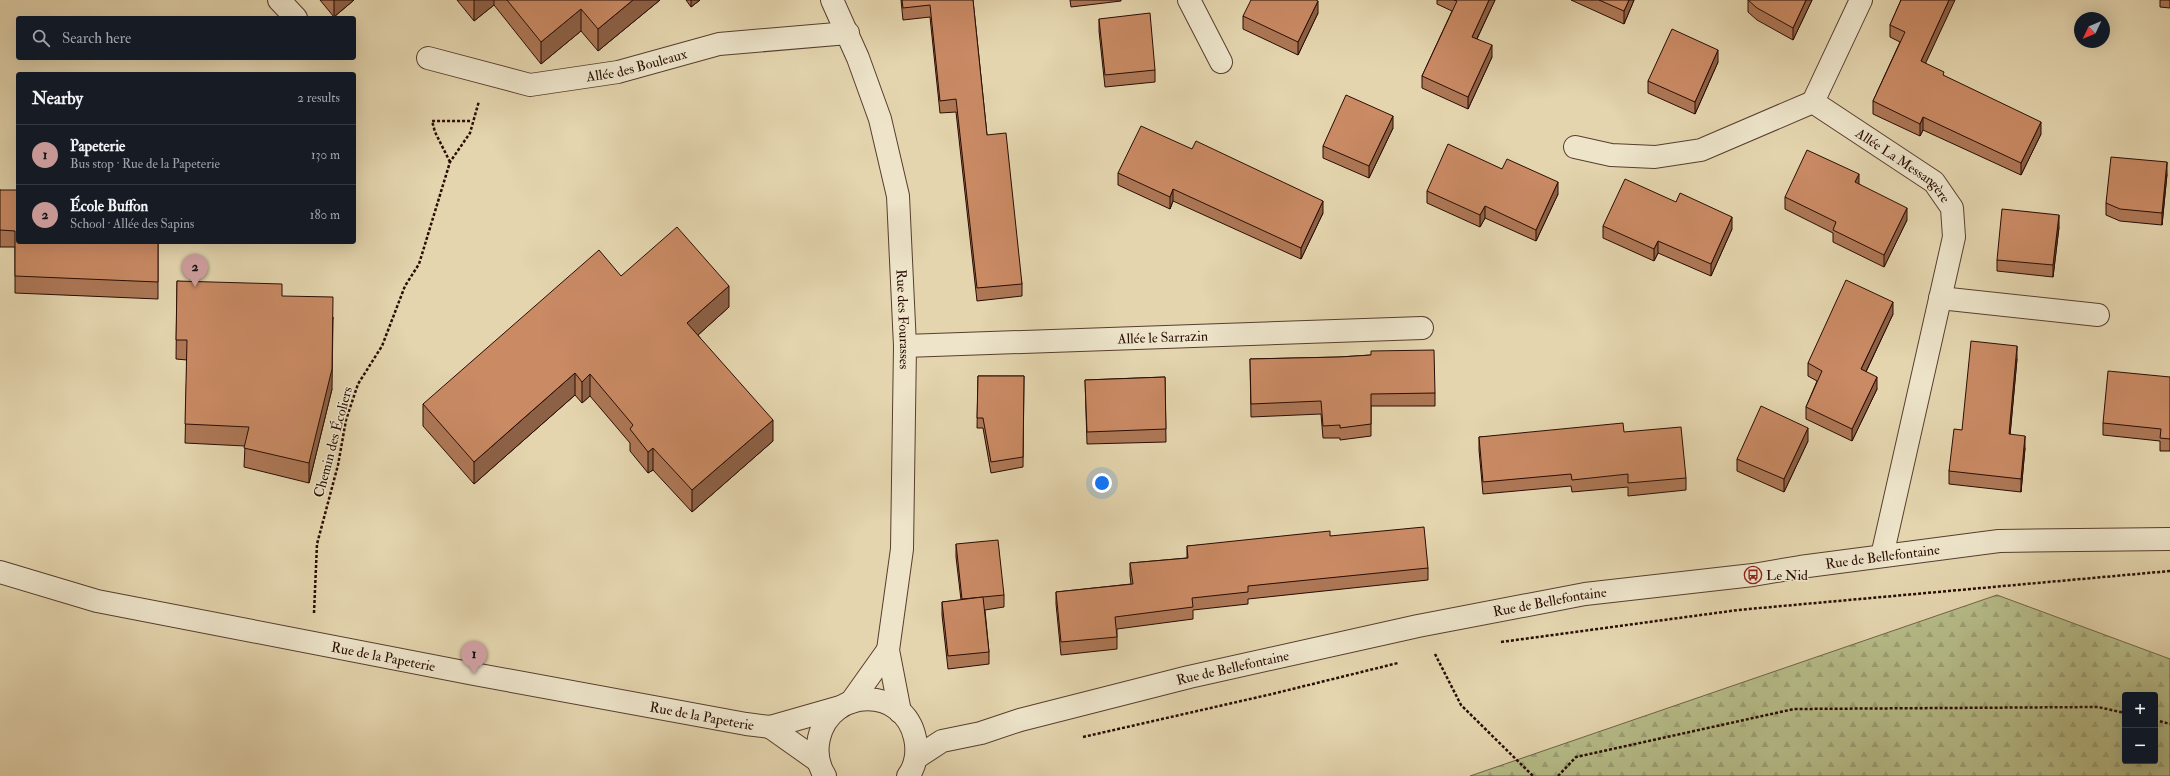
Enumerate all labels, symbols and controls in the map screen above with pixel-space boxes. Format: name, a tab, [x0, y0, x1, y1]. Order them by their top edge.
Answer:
north arrow	[2074, 12, 2110, 48]
search box	[16, 16, 356, 60]
icon: search	[30, 27, 52, 49]
text: Search here	[62, 29, 131, 48]
street label: Allée des Bouleaux	[584, 45, 689, 85]
text: Nearby	[32, 88, 83, 109]
text: 2 results	[297, 90, 340, 106]
street label: Allée La Messangère	[1852, 124, 1954, 206]
text: Papeterie	[70, 137, 125, 156]
text: 1	[43, 147, 47, 163]
text: 130 m	[311, 147, 340, 163]
text: Bus stop · Rue de la Papeterie	[70, 156, 220, 172]
text: École Buffon	[70, 197, 148, 216]
text: 2	[42, 207, 48, 223]
text: 180 m	[310, 207, 340, 223]
text: School · Allée des Sapins	[70, 216, 194, 232]
pin: 2	[182, 254, 208, 287]
street label: Rue des Fourasses	[893, 269, 914, 370]
street label: Allée le Sarrazin	[1116, 327, 1208, 347]
street label: Chemin des Écoliers	[310, 384, 356, 499]
your location	[1092, 473, 1112, 493]
street label: Rue de Bellefontaine	[1824, 540, 1941, 572]
bus stop icon: Le Nid	[1743, 565, 1763, 585]
place label: Le Nid	[1766, 567, 1808, 584]
street label: Rue de Bellefontaine	[1491, 583, 1608, 620]
street label: Rue de la Papeterie	[330, 638, 437, 675]
pin: 1	[461, 641, 487, 674]
street label: Rue de Bellefontaine	[1174, 646, 1291, 688]
map controls	[2122, 692, 2158, 764]
button: +	[2122, 692, 2158, 728]
street label: Rue de la Papeterie	[648, 698, 755, 733]
button: −	[2122, 728, 2158, 764]

